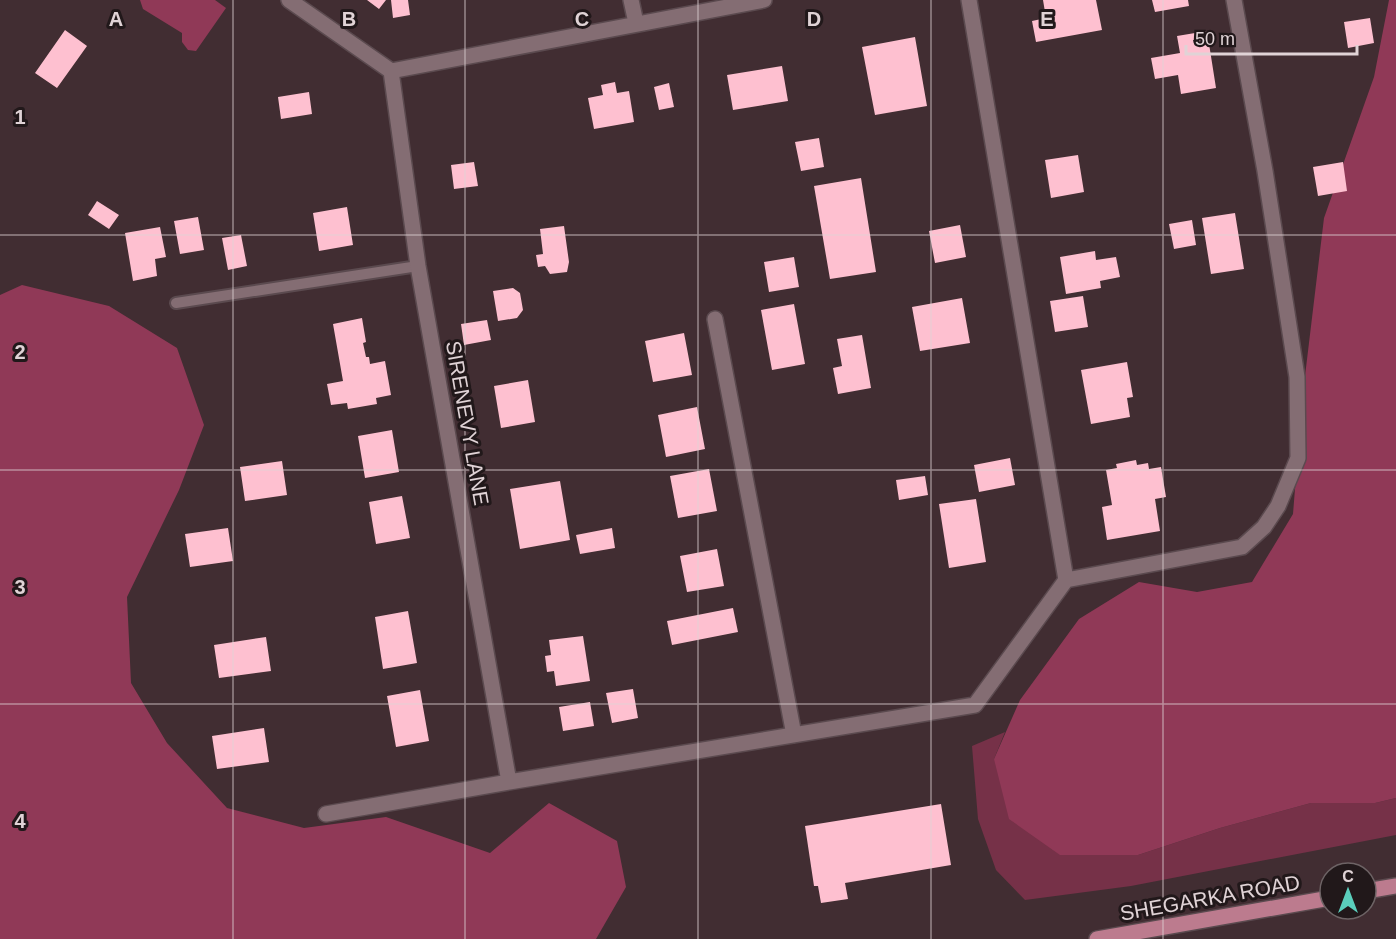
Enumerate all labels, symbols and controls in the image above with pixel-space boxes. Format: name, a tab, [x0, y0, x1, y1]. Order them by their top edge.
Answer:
text: A	[109, 8, 123, 30]
text: B	[342, 8, 356, 30]
text: C	[575, 8, 589, 30]
text: D	[807, 8, 821, 30]
text: E	[1040, 8, 1054, 30]
scale bar	[1186, 18, 1357, 56]
text: 50 m	[1195, 29, 1235, 49]
text: 1	[14, 106, 26, 128]
street label: SIRENEVY LANE	[442, 339, 493, 507]
text: 2	[14, 341, 26, 363]
text: 3	[14, 576, 26, 598]
text: 4	[14, 810, 26, 832]
north arrow	[1318, 861, 1378, 921]
text: С	[1342, 868, 1354, 885]
street label: SHEGARKA ROAD	[1118, 870, 1302, 925]

